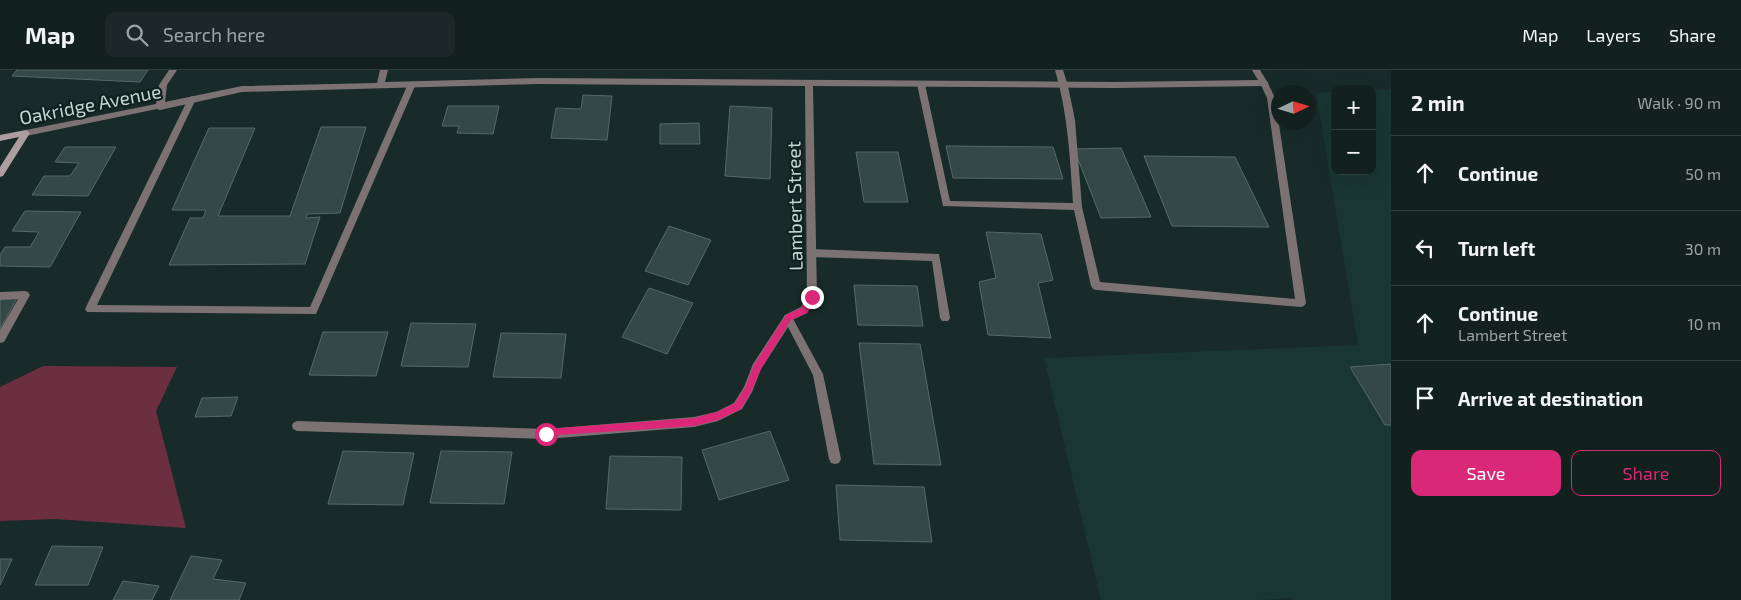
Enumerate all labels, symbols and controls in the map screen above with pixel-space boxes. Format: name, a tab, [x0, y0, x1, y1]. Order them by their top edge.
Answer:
search box	[105, 12, 455, 57]
text: Map	[25, 20, 75, 49]
icon: search	[123, 21, 151, 49]
text: Search here	[163, 23, 265, 46]
text: Map	[1522, 24, 1558, 46]
text: Layers	[1586, 24, 1641, 46]
text: Share	[1669, 24, 1716, 46]
street label: Oakridge Avenue	[17, 79, 163, 129]
north arrow	[1271, 85, 1316, 130]
map controls	[1331, 85, 1376, 175]
button: +	[1331, 85, 1376, 130]
text: 2 min	[1411, 90, 1465, 115]
text: Walk · 90 m	[1637, 93, 1721, 112]
button: −	[1331, 130, 1376, 175]
street label: Lambert Street	[781, 141, 807, 271]
icon: ahead	[1411, 159, 1439, 187]
text: Continue	[1458, 162, 1538, 185]
text: 50 m	[1685, 164, 1721, 183]
icon: left	[1411, 234, 1439, 262]
text: Turn left	[1458, 237, 1535, 260]
text: 30 m	[1685, 239, 1721, 258]
route end	[801, 286, 824, 309]
text: Continue	[1458, 302, 1538, 325]
icon: ahead	[1411, 309, 1439, 337]
text: 10 m	[1687, 314, 1721, 333]
text: Lambert Street	[1458, 325, 1567, 344]
icon: arrive	[1411, 384, 1439, 412]
text: Arrive at destination	[1458, 387, 1643, 410]
route start	[535, 423, 558, 446]
button: Save	[1411, 450, 1561, 496]
button: Share	[1571, 450, 1721, 496]

